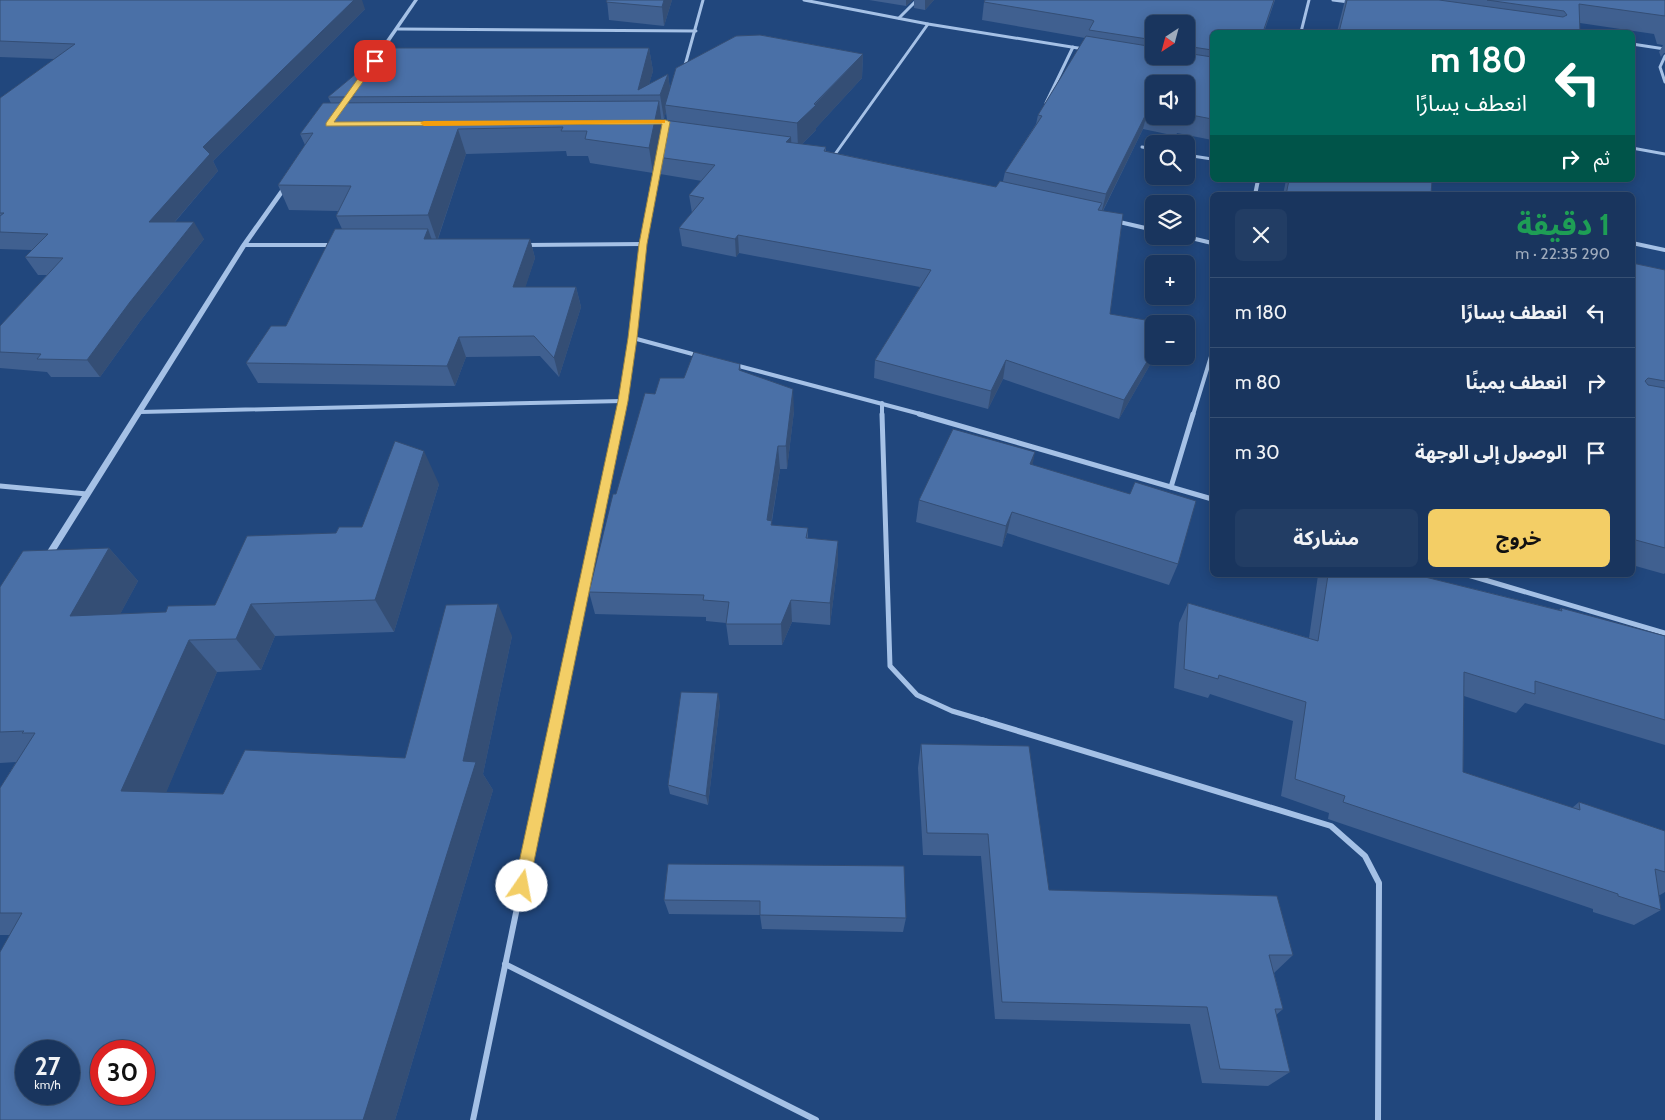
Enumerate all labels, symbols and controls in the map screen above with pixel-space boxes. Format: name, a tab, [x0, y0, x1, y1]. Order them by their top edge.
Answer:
north arrow	[1145, 15, 1195, 65]
map controls	[1145, 15, 1195, 365]
text: 180 m	[1430, 38, 1527, 81]
pin	[354, 40, 396, 82]
icon: arrive	[361, 47, 389, 75]
icon: left	[1545, 50, 1610, 115]
button: sound	[1145, 75, 1195, 125]
text: انعطف يسارًا	[1415, 90, 1527, 117]
button: search	[1145, 135, 1195, 185]
icon: right	[1556, 145, 1584, 173]
text: ثم	[1594, 147, 1610, 170]
button: layers	[1145, 195, 1195, 245]
text: 1 دقيقة	[1517, 206, 1610, 243]
button: close	[1235, 209, 1287, 261]
text: 290 m · 22:35	[1515, 244, 1610, 263]
button: +	[1145, 255, 1195, 305]
icon: left	[1582, 299, 1610, 327]
text: 180 m	[1235, 301, 1287, 324]
text: انعطف يسارًا	[1461, 301, 1567, 324]
button: −	[1145, 315, 1195, 365]
icon: right	[1582, 369, 1610, 397]
text: 80 m	[1235, 371, 1281, 394]
text: انعطف يمينًا	[1466, 371, 1567, 394]
icon: arrive	[1582, 439, 1610, 467]
text: 30 m	[1235, 441, 1280, 464]
text: الوصول إلى الوجهة	[1415, 441, 1567, 464]
button: مشاركة	[1235, 509, 1418, 567]
button: خروج	[1428, 509, 1610, 567]
position arrow	[495, 859, 547, 911]
speed limit sign: 30	[90, 1040, 155, 1105]
text: 27	[35, 1051, 60, 1081]
text: km/h	[34, 1077, 61, 1092]

